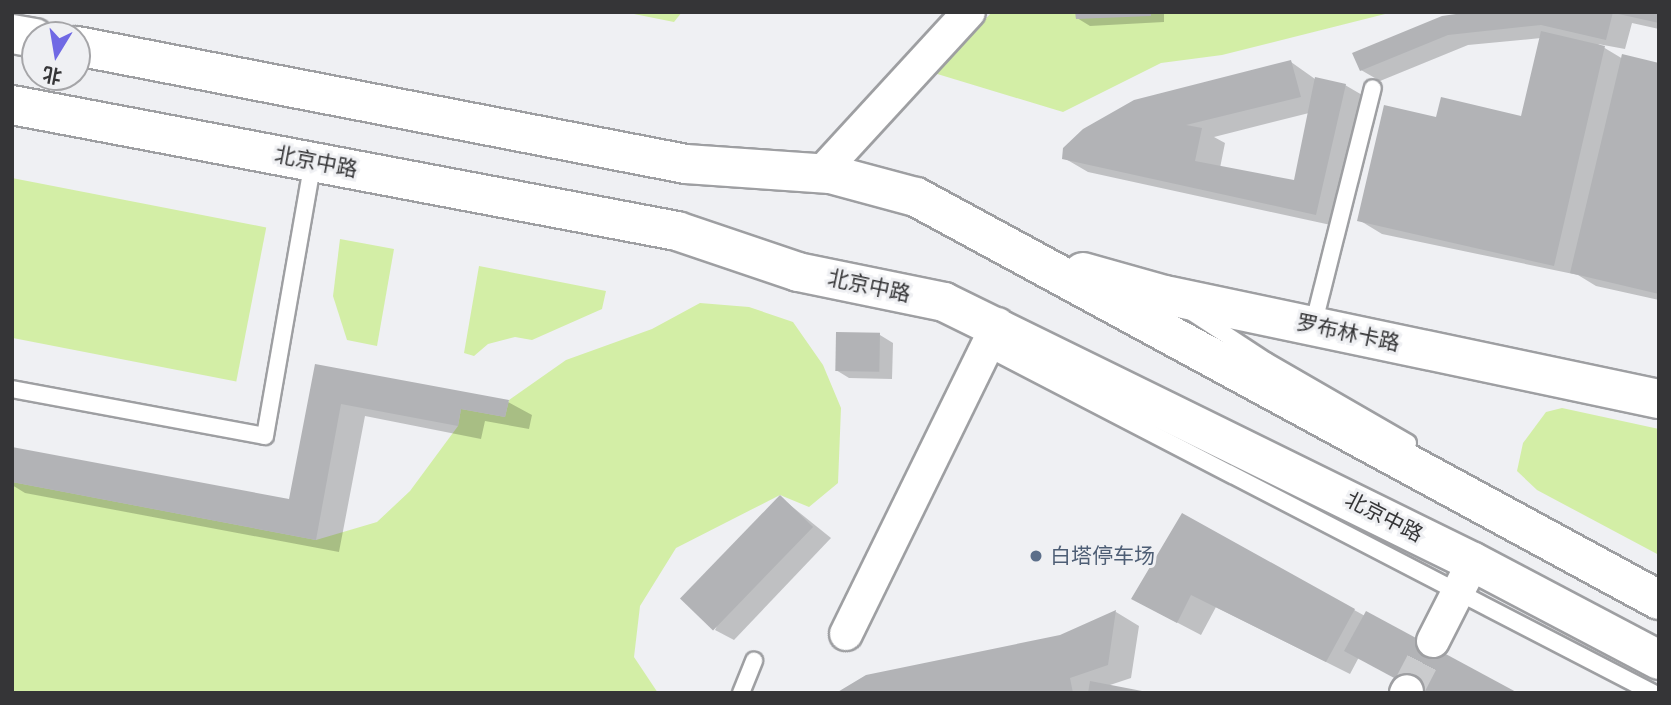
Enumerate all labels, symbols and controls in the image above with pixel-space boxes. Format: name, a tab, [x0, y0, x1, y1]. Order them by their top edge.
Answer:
north arrow	[21, 21, 91, 91]
text: 北	[41, 62, 64, 87]
street label: 北京中路	[272, 142, 360, 182]
street label: 北京中路	[825, 265, 913, 307]
street label: 罗布林卡路	[1294, 310, 1402, 356]
street label: 北京中路	[1341, 487, 1427, 547]
place label: 白塔停车场	[1050, 543, 1155, 569]
marker: 白塔停车场	[1028, 548, 1044, 564]

